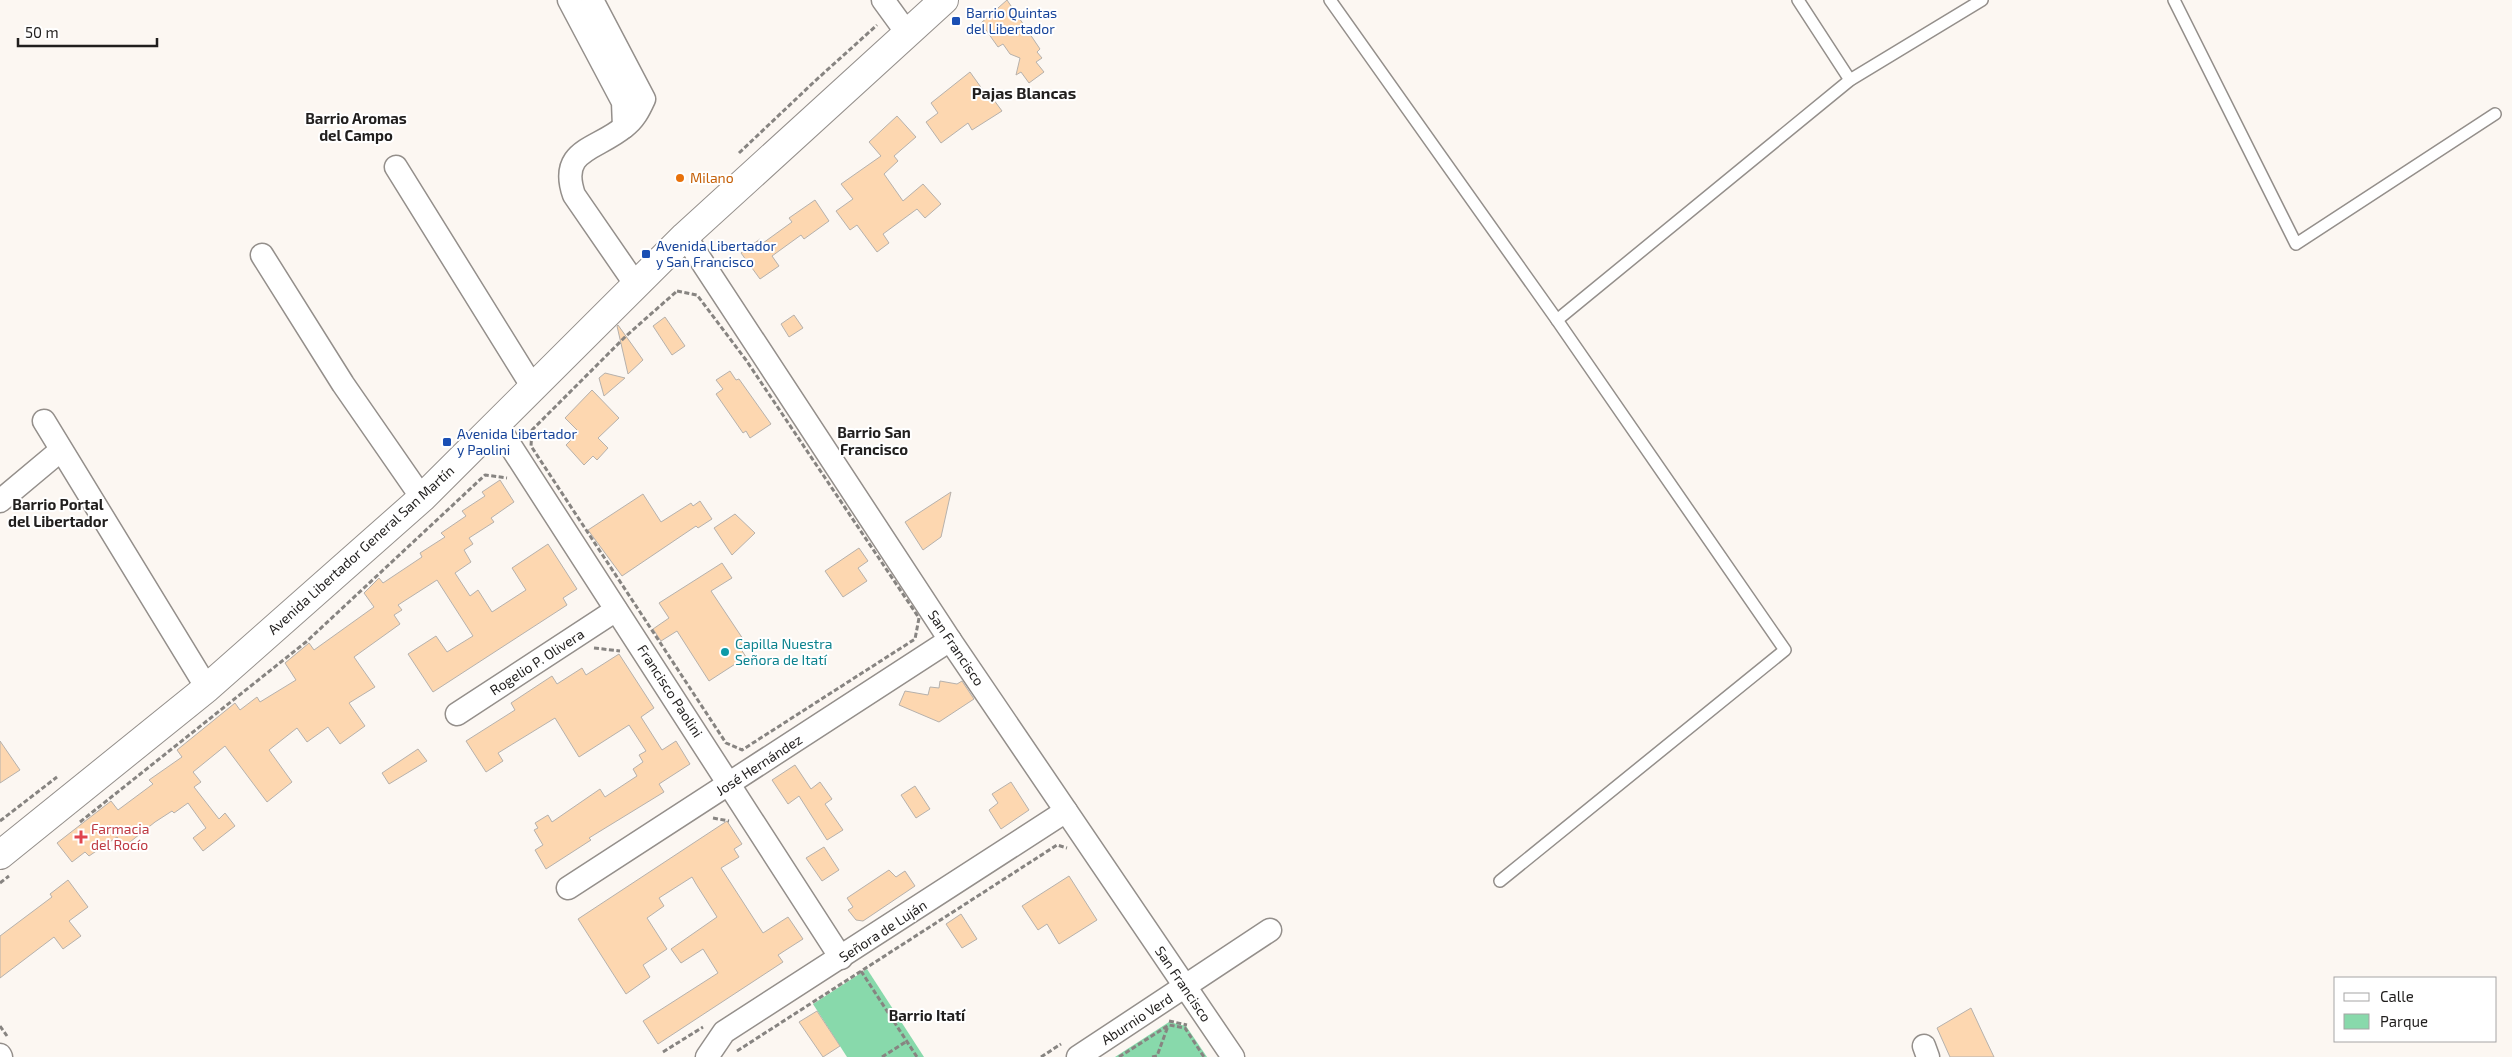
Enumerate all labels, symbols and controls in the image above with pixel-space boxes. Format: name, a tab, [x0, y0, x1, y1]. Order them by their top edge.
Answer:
place label: Barrio Quintas del Libertador	[966, 4, 1057, 37]
scale bar	[18, 15, 156, 47]
marker: Barrio Quintas del Libertador	[950, 15, 962, 27]
text: 50 m	[25, 23, 59, 41]
district label: Pajas Blancas	[972, 83, 1076, 102]
district label: Barrio Aromas del Campo	[305, 109, 407, 144]
place label: Milano	[690, 169, 734, 186]
marker: Milano	[674, 172, 686, 184]
place label: Avenida Libertador y San Francisco	[656, 237, 776, 270]
marker: Avenida Libertador y San Francisco	[640, 248, 652, 260]
district label: Barrio San Francisco	[837, 423, 911, 458]
place label: Avenida Libertador y Paolini	[457, 425, 577, 458]
marker: Avenida Libertador y Paolini	[441, 436, 453, 448]
street label: Avenida Libertador General San Martín	[264, 462, 457, 638]
district label: Barrio Portal del Libertador	[8, 495, 109, 530]
street label: San Francisco	[925, 607, 988, 689]
street label: Rogelio P. Olivera	[486, 625, 587, 698]
place label: Capilla Nuestra Señora de Itatí	[735, 635, 833, 668]
street label: Francisco Paolini	[634, 641, 707, 740]
marker: Capilla Nuestra Señora de Itatí	[719, 646, 731, 658]
street label: José Hernández	[712, 730, 805, 799]
place label: Farmacia del Rocío	[91, 820, 149, 853]
marker: Farmacia del Rocío	[75, 831, 87, 843]
street label: Señora de Luján	[836, 896, 930, 965]
street label: San Francisco	[1152, 943, 1215, 1025]
legend	[2334, 977, 2497, 1042]
text: Calle	[2380, 987, 2414, 1005]
street label: Aburnio Verd	[1098, 989, 1176, 1048]
district label: Barrio Itatí	[889, 1006, 966, 1024]
text: Parque	[2380, 1012, 2428, 1030]

